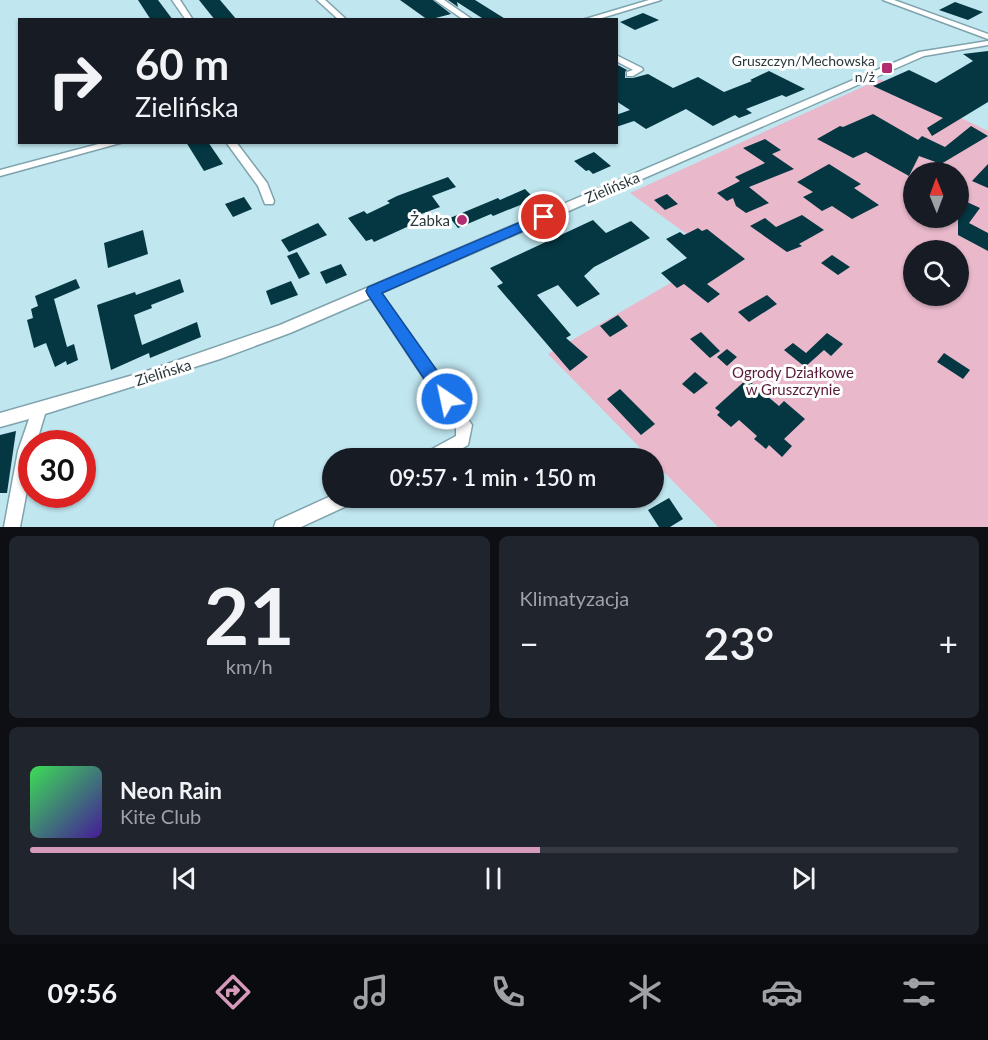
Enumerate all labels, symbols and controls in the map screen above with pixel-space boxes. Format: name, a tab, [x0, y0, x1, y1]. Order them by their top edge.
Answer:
text: 60 m	[135, 39, 229, 89]
icon: right	[36, 42, 114, 120]
place label: Gruszczyn/Mechowska n/ż	[732, 52, 875, 85]
marker: Gruszczyn/Mechowska n/ż	[880, 61, 894, 75]
text: Zielińska	[135, 90, 239, 123]
north arrow	[903, 162, 969, 228]
map controls	[903, 162, 969, 306]
street label: Zielińska	[582, 167, 642, 207]
pin	[518, 191, 569, 242]
icon: arrive	[527, 200, 560, 233]
place label: Żabka	[410, 211, 450, 229]
marker: Żabka	[455, 213, 469, 227]
button: search	[903, 240, 969, 306]
street label: Zielińska	[133, 355, 193, 389]
park label: Ogrody Działkowe w Gruszczynie	[732, 363, 854, 398]
position arrow	[415, 367, 479, 431]
speed limit sign: 30	[18, 430, 96, 508]
text: 09:57 · 1 min · 150 m	[390, 464, 596, 491]
text: 21	[204, 568, 294, 662]
text: Klimatyzacja	[520, 586, 629, 610]
text: 23°	[703, 616, 774, 670]
text: −	[520, 623, 539, 663]
text: +	[939, 623, 958, 663]
text: km/h	[226, 654, 273, 678]
text: Neon Rain	[120, 777, 222, 804]
text: Kite Club	[120, 804, 201, 828]
icon: previous	[168, 862, 201, 895]
icon: pause	[477, 862, 510, 895]
icon: next	[787, 862, 820, 895]
icon: directions	[212, 971, 254, 1013]
icon: music	[350, 971, 392, 1013]
icon: phone	[487, 971, 529, 1013]
icon: climate	[624, 971, 666, 1013]
icon: car	[761, 971, 803, 1013]
icon: filters	[898, 971, 940, 1013]
text: 09:56	[48, 976, 117, 1009]

